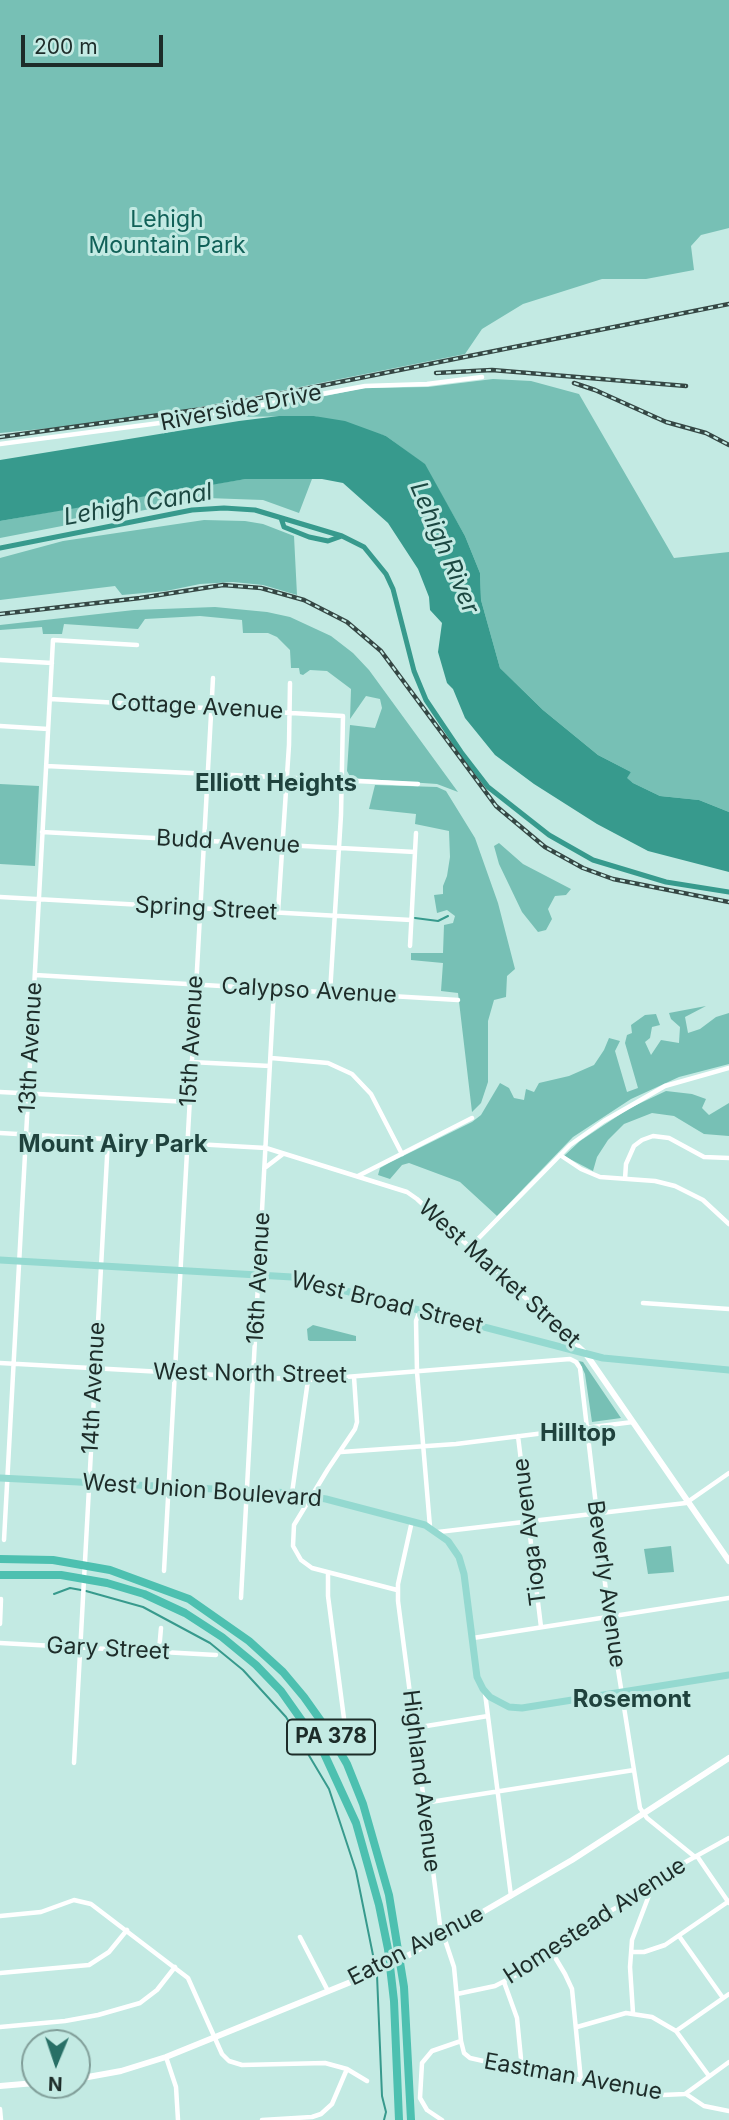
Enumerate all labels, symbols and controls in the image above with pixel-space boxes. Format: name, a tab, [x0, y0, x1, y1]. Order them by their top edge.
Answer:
scale bar	[24, 21, 166, 65]
text: 200 m	[34, 34, 98, 59]
park label: Lehigh Mountain Park	[88, 206, 246, 260]
street label: Riverside Drive	[158, 379, 324, 437]
water label: Lehigh Canal	[62, 478, 214, 532]
water label: Lehigh River	[403, 478, 485, 618]
street label: Cottage Avenue	[110, 689, 284, 725]
district label: Elliott Heights	[195, 770, 357, 798]
street label: Budd Avenue	[155, 824, 301, 860]
street label: Spring Street	[134, 891, 278, 927]
street label: Calypso Avenue	[221, 973, 397, 1009]
street label: 15th Avenue	[175, 975, 209, 1107]
street label: 13th Avenue	[14, 981, 48, 1115]
district label: Mount Airy Park	[18, 1131, 208, 1159]
street label: West Market Street	[412, 1194, 586, 1354]
street label: 16th Avenue	[242, 1211, 276, 1345]
street label: West Broad Street	[288, 1266, 486, 1340]
street label: 14th Avenue	[77, 1321, 111, 1455]
street label: West North Street	[153, 1359, 347, 1389]
district label: Hilltop	[540, 1420, 616, 1448]
street label: Tioga Avenue	[507, 1457, 553, 1607]
street label: West Union Boulevard	[81, 1469, 323, 1513]
street label: Beverly Avenue	[581, 1499, 631, 1669]
street label: Gary Street	[46, 1632, 170, 1666]
district label: Rosemont	[573, 1686, 691, 1714]
street label: Highland Avenue	[396, 1688, 446, 1874]
road number: PA 378	[287, 1720, 375, 1754]
street label: Homestead Avenue	[499, 1852, 691, 1990]
street label: Eaton Avenue	[343, 1900, 489, 1992]
north arrow	[21, 2029, 91, 2099]
street label: Eastman Avenue	[482, 2048, 664, 2106]
text: N	[48, 2072, 63, 2095]

